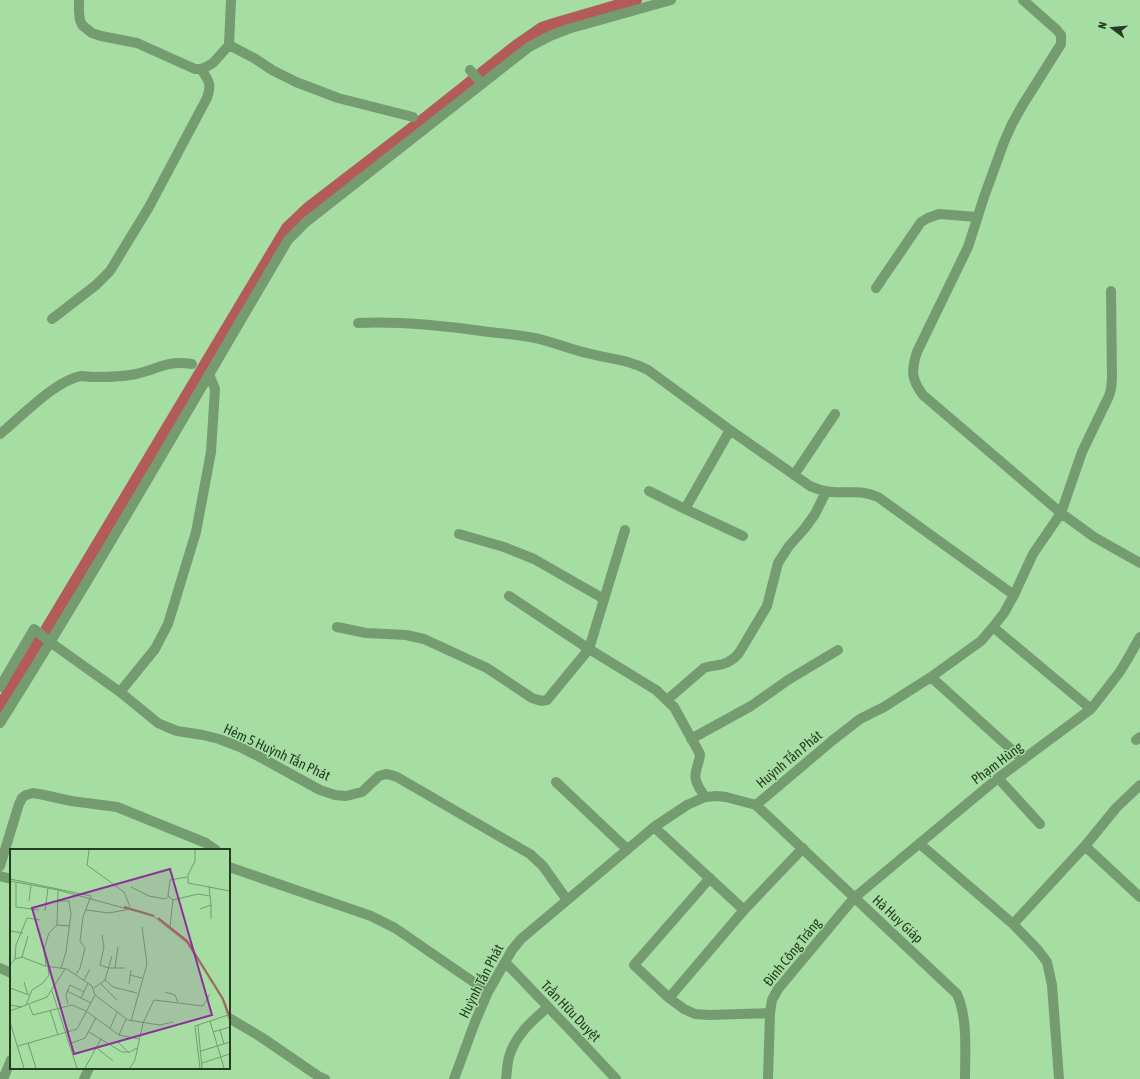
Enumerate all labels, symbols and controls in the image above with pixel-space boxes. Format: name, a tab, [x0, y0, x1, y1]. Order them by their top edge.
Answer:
north arrow	[1092, 8, 1132, 48]
text: N	[1096, 20, 1109, 30]
street label: Hẻm 5 Huỳnh Tấn Phát	[221, 719, 333, 784]
street label: Huỳnh Tấn Phát	[752, 726, 825, 791]
street label: Phạm Hùng	[968, 739, 1026, 787]
inset map	[10, 849, 230, 1069]
street label: Hà Huy Giáp	[870, 892, 927, 947]
street label: Đinh Công Tráng	[760, 915, 824, 989]
street label: Huỳnh Tấn Phát	[455, 941, 506, 1021]
street label: Trần Hữu Duyệt	[538, 976, 605, 1045]

